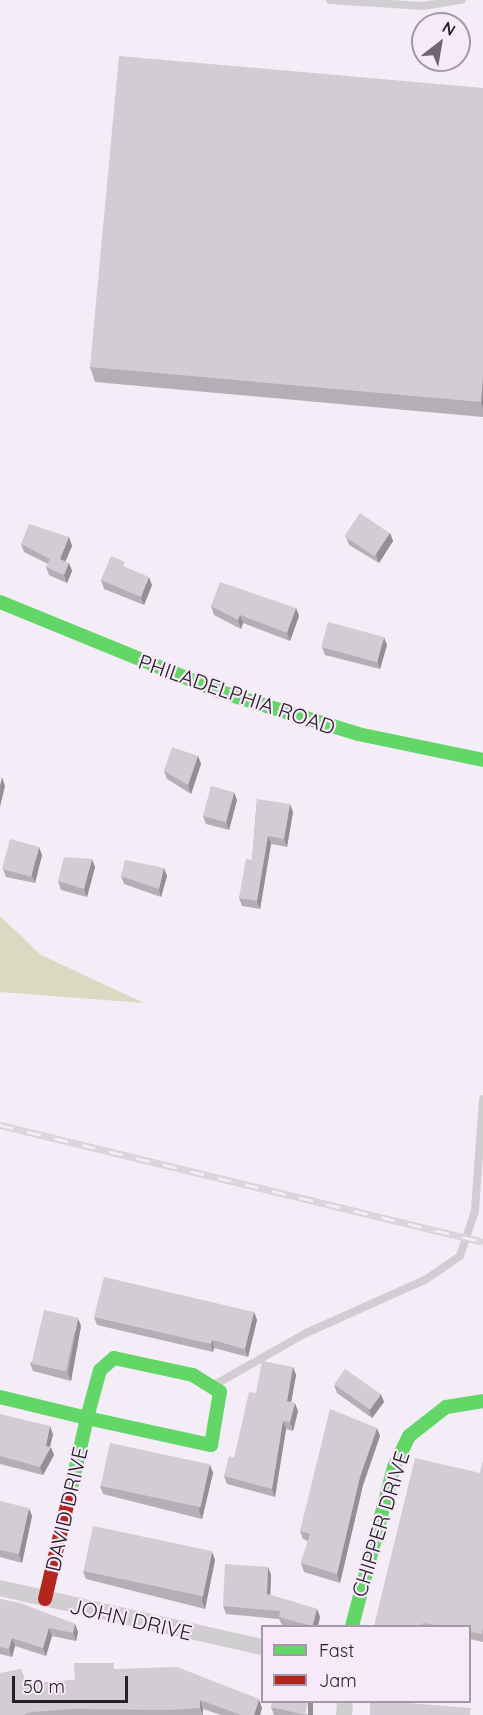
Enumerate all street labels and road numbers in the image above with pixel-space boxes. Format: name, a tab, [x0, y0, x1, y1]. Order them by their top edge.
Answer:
street label: PHILADELPHIA ROAD	[135, 648, 339, 740]
street label: DAVID DRIVE	[39, 1444, 93, 1574]
street label: CHIPPER DRIVE	[346, 1448, 414, 1600]
street label: JOHN DRIVE	[67, 1593, 195, 1645]

